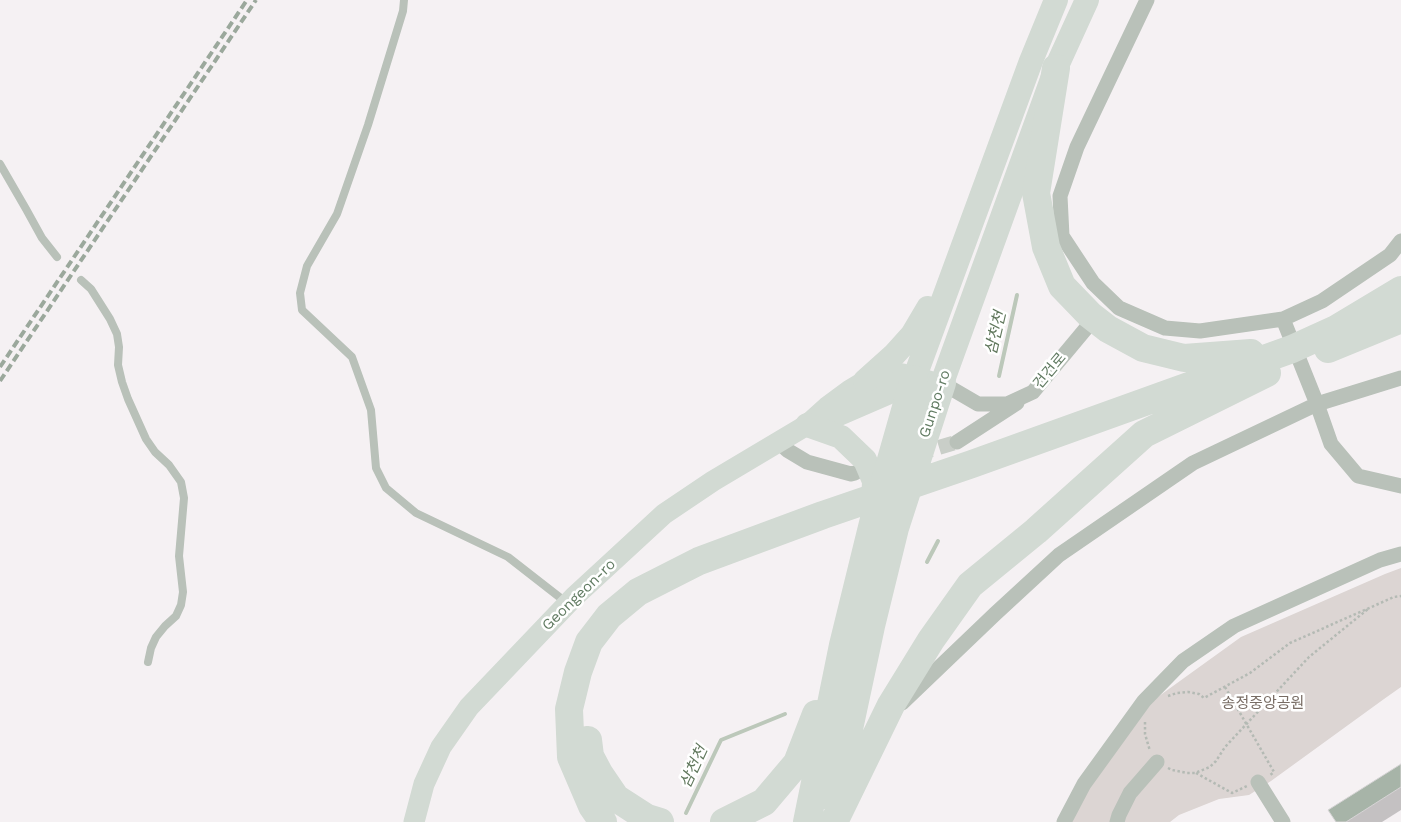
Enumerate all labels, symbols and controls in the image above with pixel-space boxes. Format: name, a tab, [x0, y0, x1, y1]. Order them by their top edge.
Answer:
water label: 삼천천	[982, 309, 1010, 357]
street label: 건건로	[1030, 349, 1070, 393]
street label: Gunpo-ro	[916, 368, 954, 440]
street label: Geongeon-ro	[538, 555, 620, 635]
park label: 송정중앙공원	[1222, 695, 1304, 713]
water label: 삼천천	[676, 743, 712, 791]

